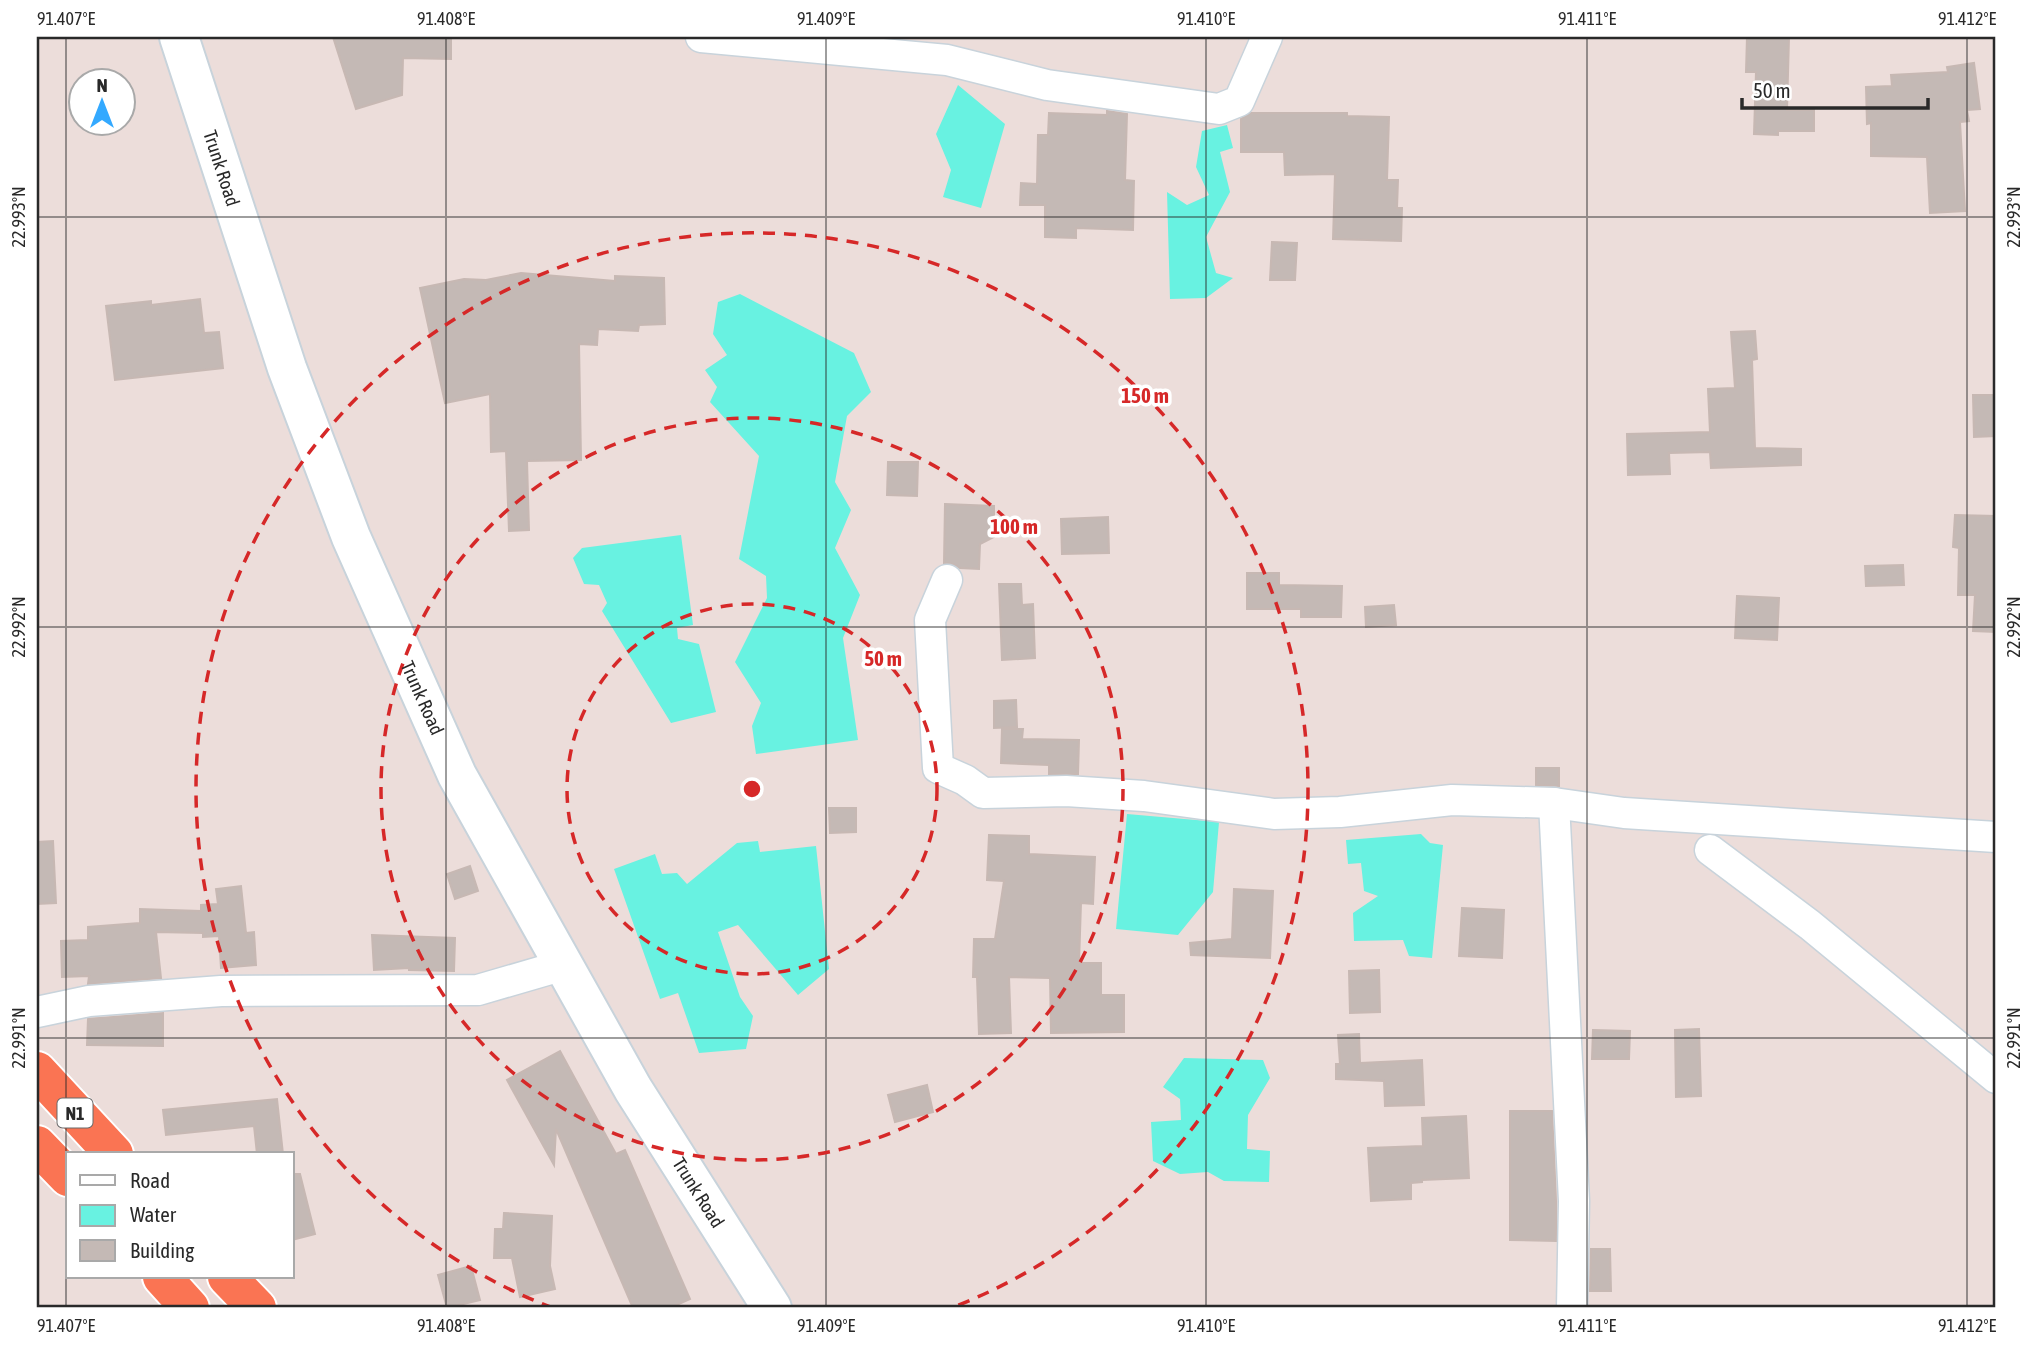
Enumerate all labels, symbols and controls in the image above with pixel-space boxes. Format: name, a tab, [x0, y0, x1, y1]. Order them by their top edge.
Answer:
text: 91.407°E	[37, 8, 95, 29]
text: 91.408°E	[417, 8, 475, 29]
text: 91.409°E	[797, 8, 855, 29]
text: 91.410°E	[1177, 8, 1235, 29]
text: 91.411°E	[1558, 8, 1616, 29]
text: 91.412°E	[1938, 8, 1996, 29]
north arrow	[66, 66, 136, 136]
scale bar	[1742, 66, 1928, 110]
text: N	[96, 74, 108, 96]
text: 50 m	[1753, 78, 1791, 102]
street label: Trunk Road	[199, 127, 244, 209]
text: 22.993°N	[8, 186, 29, 248]
text: 22.993°N	[2003, 186, 2024, 248]
text: 150 m	[1121, 383, 1169, 407]
text: 100 m	[990, 514, 1038, 538]
text: 22.992°N	[8, 596, 29, 658]
text: 22.992°N	[2003, 596, 2024, 658]
text: 50 m	[864, 646, 902, 670]
street label: Trunk Road	[397, 658, 449, 738]
centre of rings	[740, 777, 764, 801]
text: 22.991°N	[8, 1007, 29, 1069]
text: 22.991°N	[2003, 1007, 2024, 1069]
road number: N1	[57, 1098, 92, 1128]
legend	[66, 1152, 294, 1278]
street label: Trunk Road	[668, 1153, 729, 1232]
text: Road	[130, 1168, 170, 1192]
text: Water	[130, 1202, 177, 1226]
text: Building	[130, 1238, 194, 1262]
text: 91.407°E	[37, 1315, 95, 1336]
text: 91.408°E	[417, 1315, 475, 1336]
text: 91.409°E	[797, 1315, 855, 1336]
text: 91.410°E	[1177, 1315, 1235, 1336]
text: 91.411°E	[1558, 1315, 1616, 1336]
text: 91.412°E	[1938, 1315, 1996, 1336]

